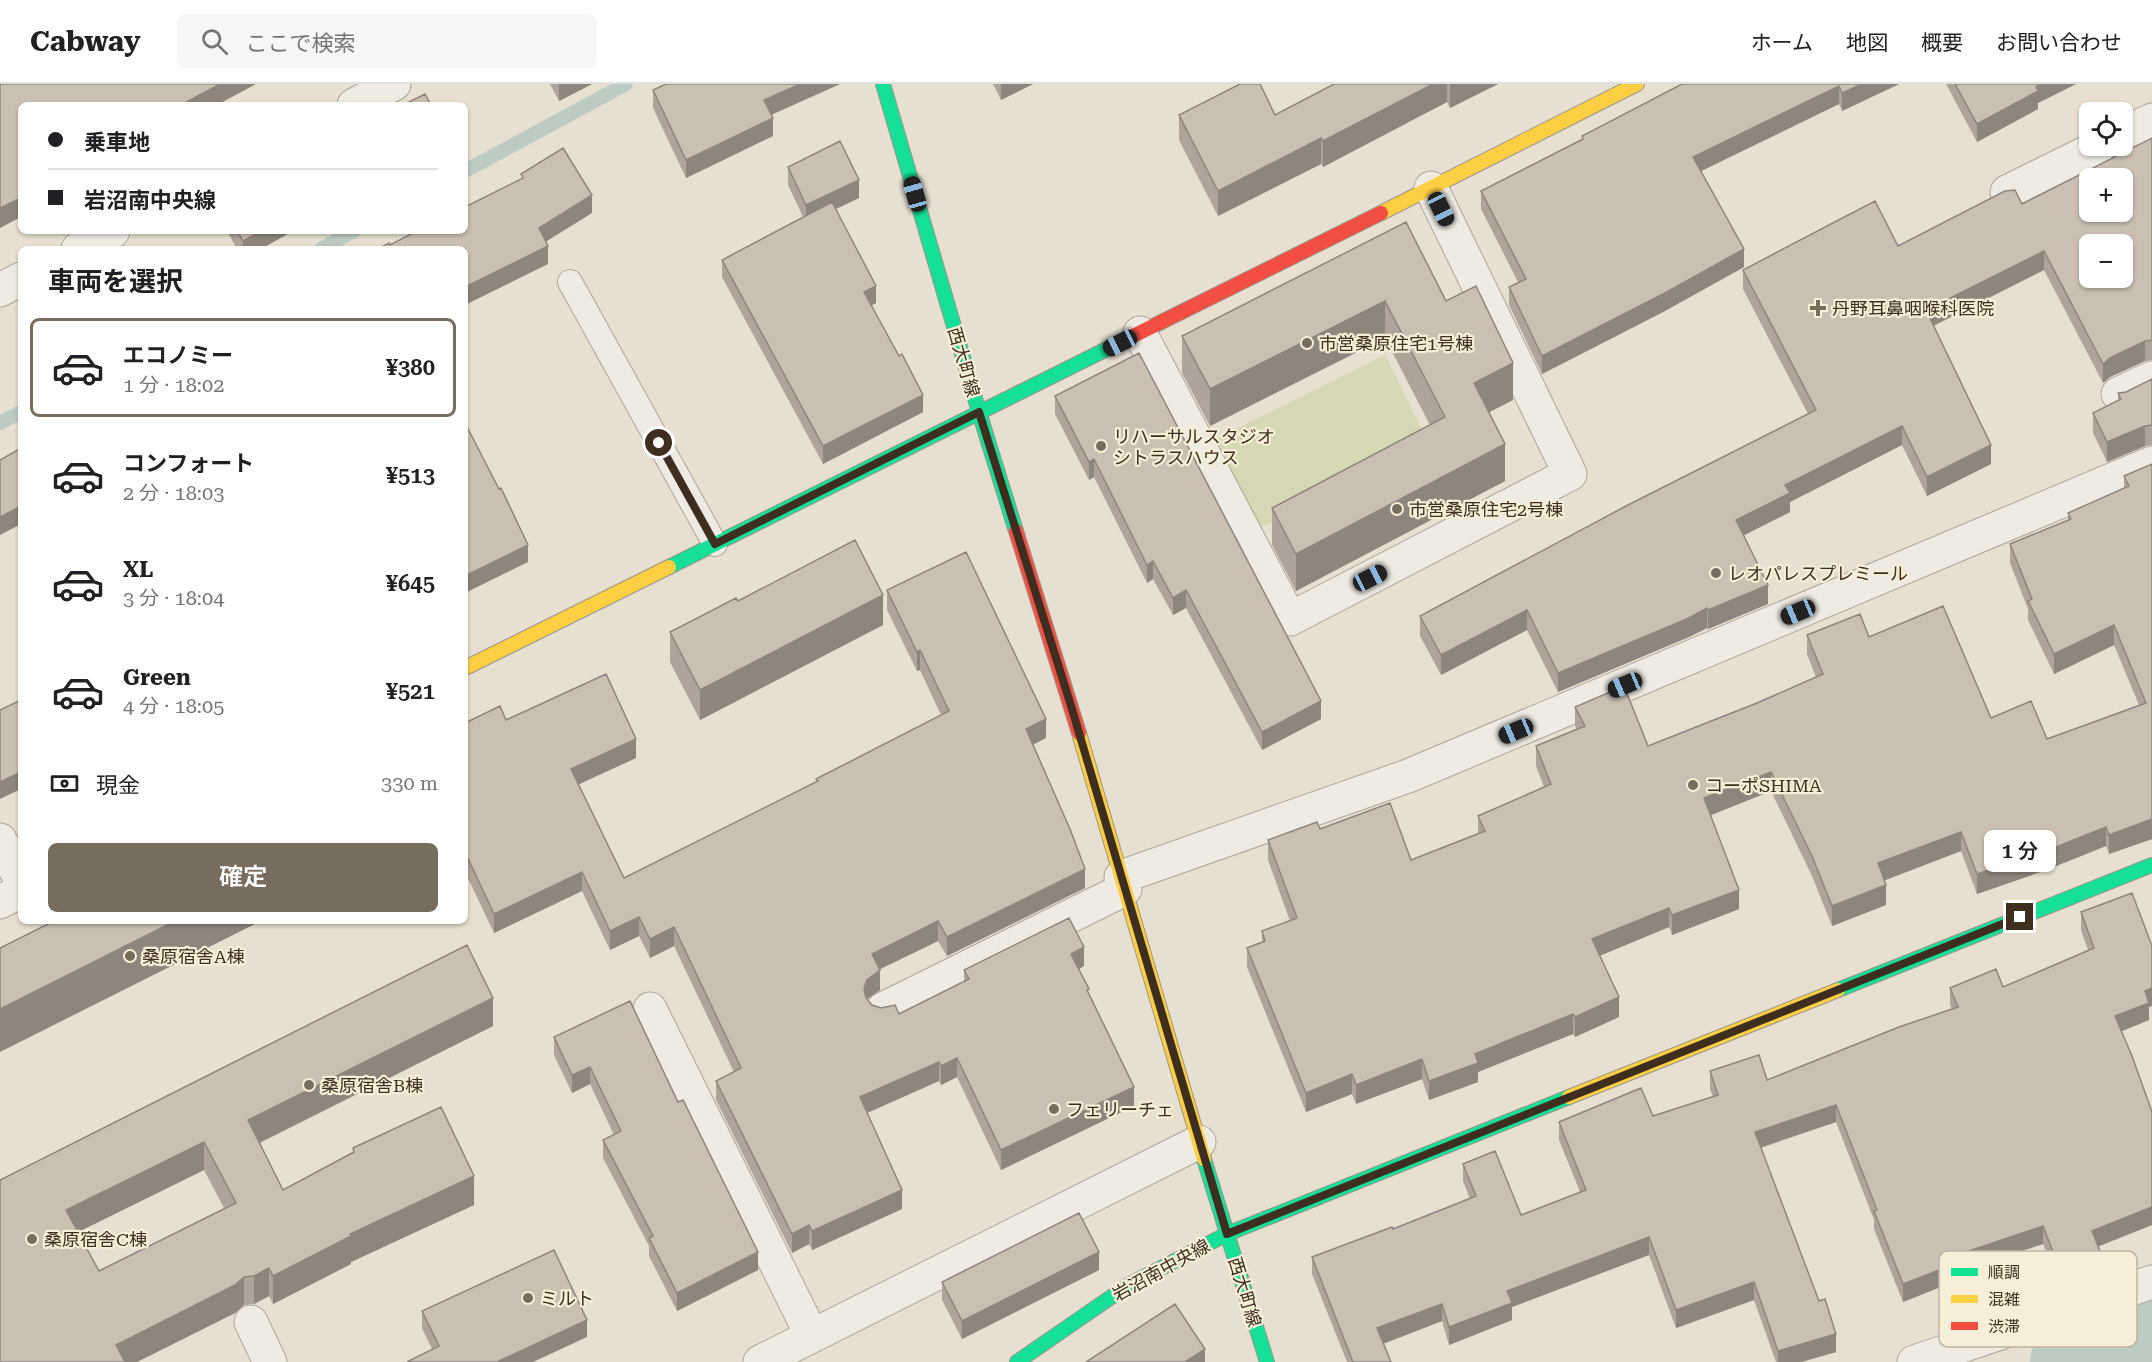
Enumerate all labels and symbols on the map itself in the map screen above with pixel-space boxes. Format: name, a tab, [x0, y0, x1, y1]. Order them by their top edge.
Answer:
car	[901, 174, 929, 214]
car	[1425, 189, 1457, 229]
place label: 丹野耳鼻咽喉科医院	[1832, 298, 1994, 319]
marker: 丹野耳鼻咽喉科医院	[1809, 299, 1827, 317]
street label: 西大町線	[944, 325, 984, 399]
car	[1100, 327, 1140, 359]
place label: 市営桑原住宅1号棟	[1319, 333, 1473, 354]
marker: 市営桑原住宅1号棟	[1300, 336, 1314, 350]
place label: リハーサルスタジオ シトラスハウス	[1113, 426, 1275, 468]
route start	[645, 429, 672, 456]
marker: リハーサルスタジオ シトラスハウス	[1094, 439, 1108, 453]
place label: 市営桑原住宅2号棟	[1409, 499, 1563, 520]
marker: 市営桑原住宅2号棟	[1390, 502, 1404, 516]
car	[1350, 562, 1390, 594]
place label: レオパレスプレミール	[1728, 563, 1908, 584]
marker: レオパレスプレミール	[1709, 566, 1723, 580]
car	[1778, 597, 1818, 627]
car	[1605, 670, 1645, 700]
car	[1496, 716, 1536, 746]
place label: コーポSHIMA	[1705, 775, 1822, 796]
marker: コーポSHIMA	[1686, 778, 1700, 792]
callout: 1 分	[1984, 830, 2056, 872]
route end	[2006, 903, 2033, 930]
place label: 桑原宿舎A棟	[142, 946, 245, 967]
marker: 桑原宿舎A棟	[123, 949, 137, 963]
place label: 桑原宿舎B棟	[321, 1075, 423, 1096]
marker: 桑原宿舎B棟	[302, 1078, 316, 1092]
place label: フェリーチェ	[1066, 1099, 1174, 1120]
marker: フェリーチェ	[1047, 1102, 1061, 1116]
place label: 桑原宿舎C棟	[44, 1229, 147, 1250]
marker: 桑原宿舎C棟	[25, 1232, 39, 1246]
street label: 岩沼南中央線	[1109, 1235, 1213, 1305]
legend	[1939, 1251, 2137, 1347]
street label: 西大町線	[1224, 1255, 1266, 1329]
text: 順調	[1988, 1263, 2020, 1282]
place label: ミルト	[540, 1288, 594, 1309]
text: 混雑	[1988, 1290, 2020, 1309]
marker: ミルト	[521, 1291, 535, 1305]
text: 渋滞	[1988, 1317, 2020, 1336]

